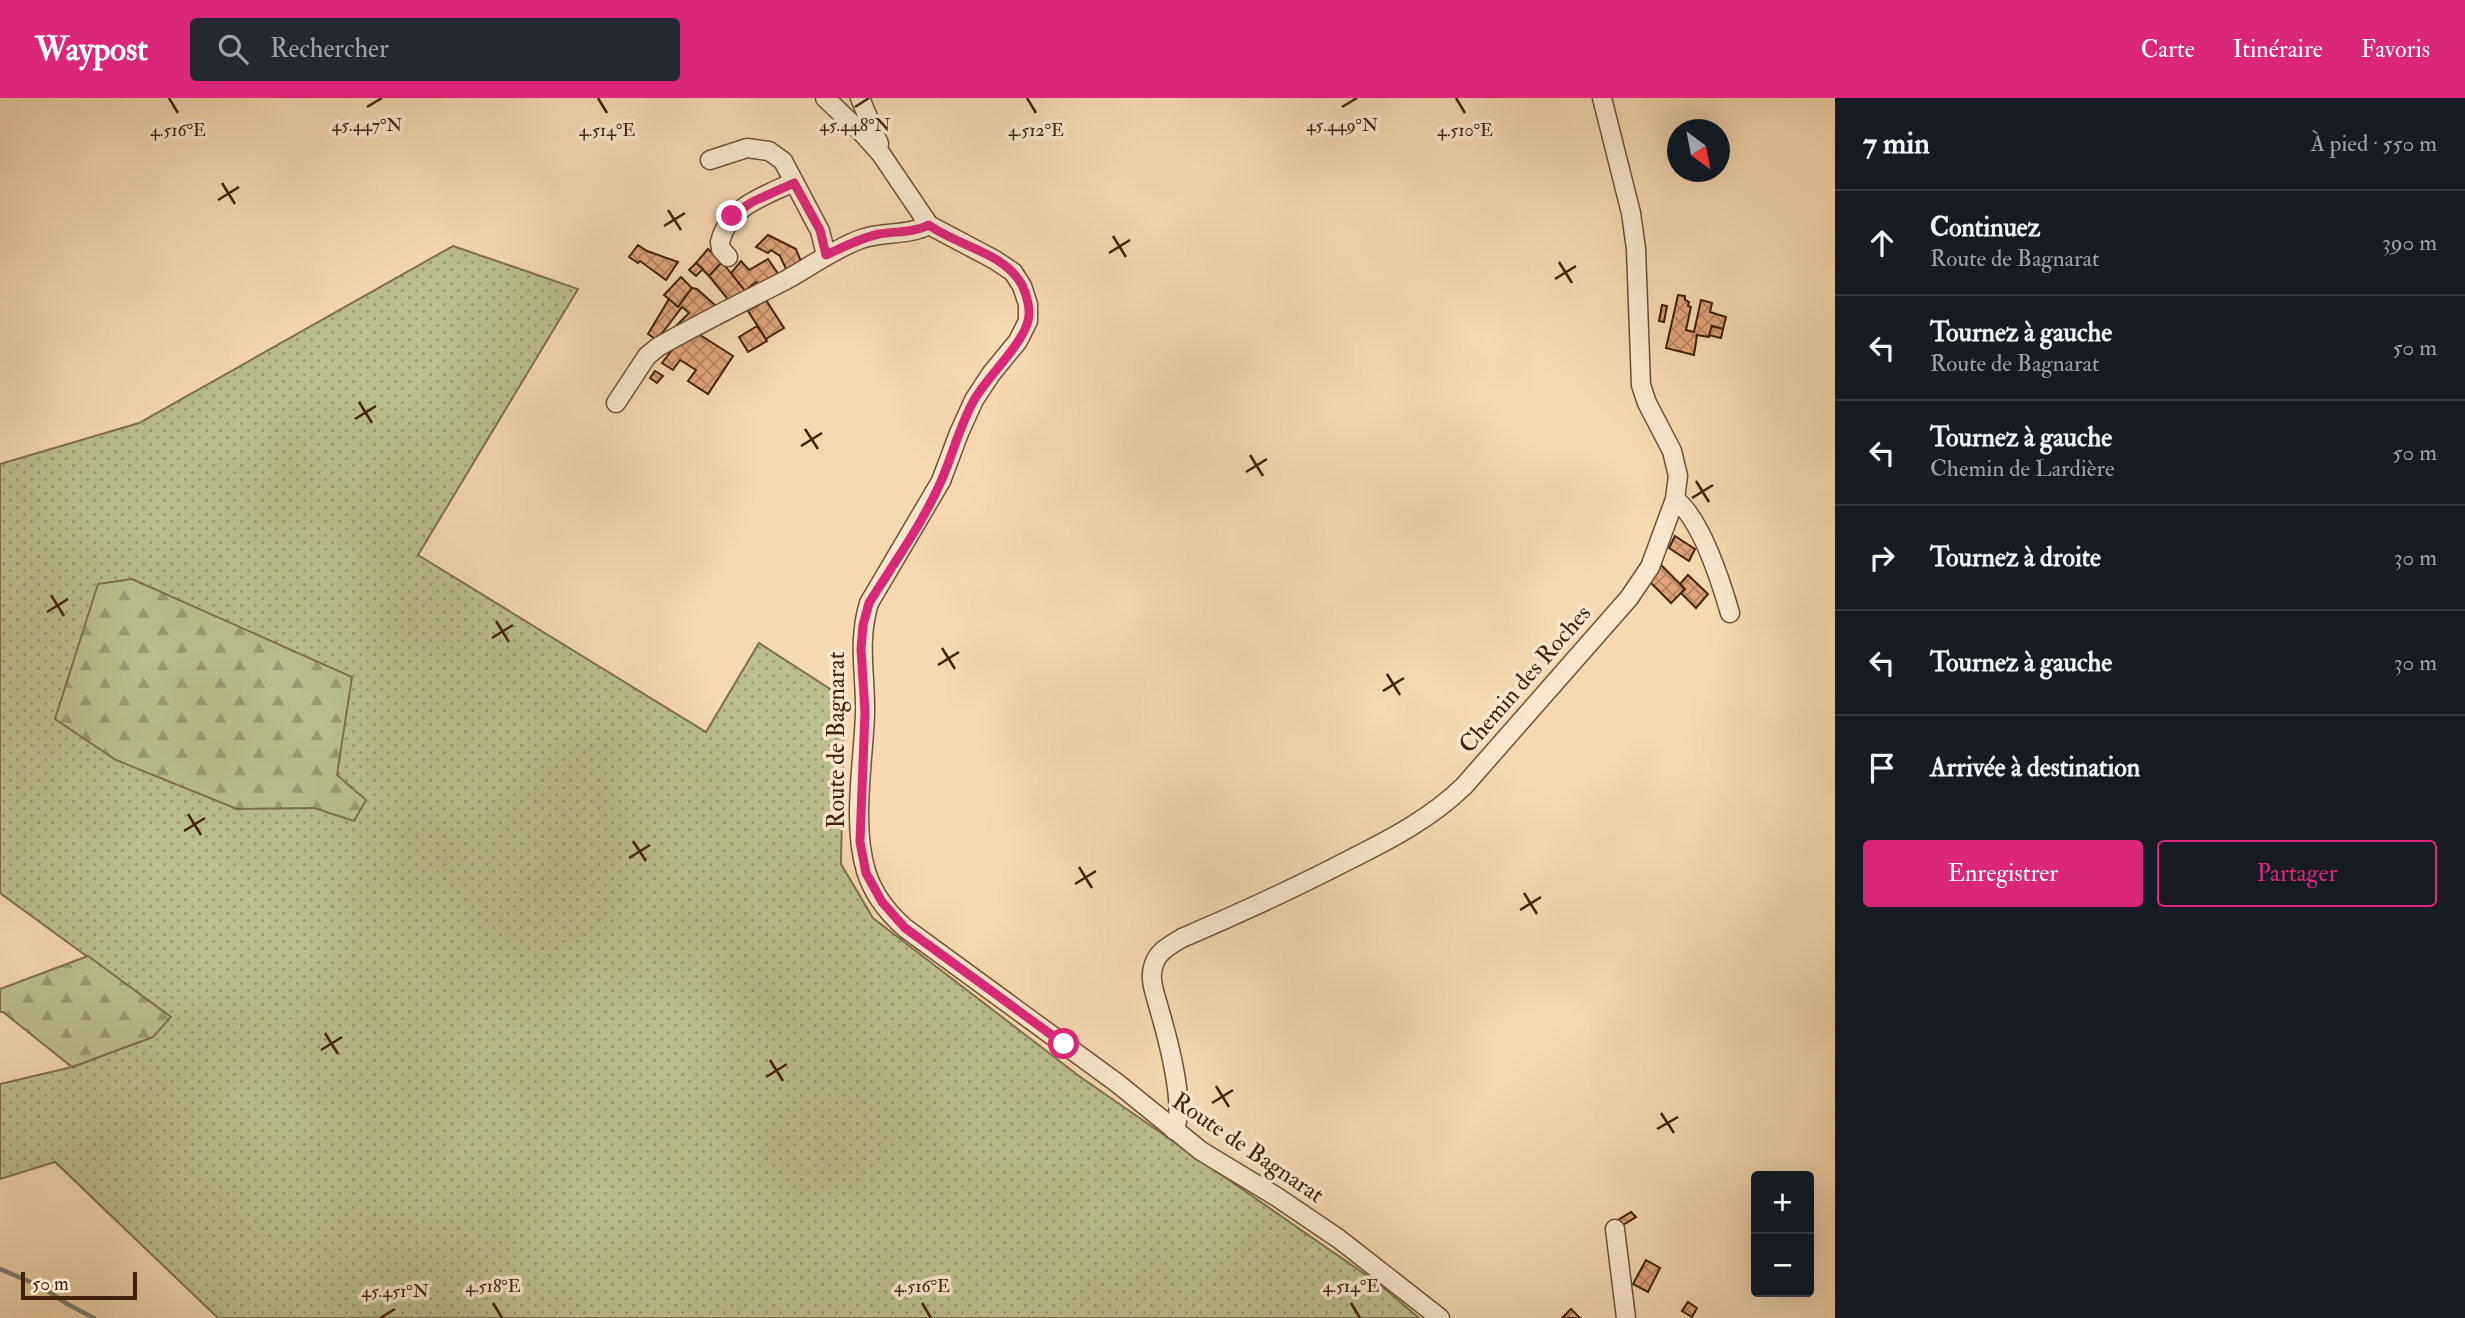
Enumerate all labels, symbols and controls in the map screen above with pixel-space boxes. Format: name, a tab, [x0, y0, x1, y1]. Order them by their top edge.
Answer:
search box	[190, 18, 680, 81]
text: Waypost	[35, 29, 148, 70]
icon: search	[214, 30, 252, 68]
text: Rechercher	[270, 33, 389, 65]
text: Carte	[2141, 34, 2195, 65]
text: Itinéraire	[2233, 34, 2323, 65]
text: Favoris	[2361, 34, 2430, 65]
text: 45.447°N	[332, 114, 402, 137]
text: 45.448°N	[819, 114, 891, 137]
text: 45.449°N	[1306, 114, 1378, 137]
text: 4.516°E	[150, 119, 206, 142]
text: 4.514°E	[579, 119, 635, 142]
text: 4.512°E	[1008, 119, 1064, 142]
text: 4.510°E	[1437, 119, 1493, 142]
north arrow	[1667, 119, 1730, 182]
text: 7 min	[1863, 125, 1930, 162]
text: À pied · 550 m	[2310, 129, 2437, 158]
route end	[716, 200, 747, 231]
text: Continuez	[1930, 212, 2040, 244]
icon: ahead	[1863, 224, 1901, 262]
text: 390 m	[2382, 228, 2437, 257]
text: Route de Bagnarat	[1930, 244, 2099, 273]
text: Tournez à gauche	[1930, 317, 2112, 349]
icon: left	[1863, 329, 1901, 367]
text: 50 m	[2393, 333, 2437, 362]
text: Route de Bagnarat	[1930, 349, 2099, 378]
text: Tournez à gauche	[1930, 422, 2112, 454]
icon: left	[1863, 434, 1901, 472]
text: 50 m	[2393, 438, 2437, 467]
text: Chemin de Lardière	[1930, 454, 2115, 483]
icon: right	[1863, 539, 1901, 577]
text: Tournez à droite	[1930, 542, 2101, 574]
text: 30 m	[2394, 543, 2437, 572]
street label: Chemin des Roches	[1452, 598, 1598, 760]
icon: left	[1863, 644, 1901, 682]
text: Tournez à gauche	[1930, 647, 2112, 679]
text: 30 m	[2394, 648, 2437, 677]
street label: Route de Bagnarat	[821, 651, 852, 828]
icon: arrive	[1863, 749, 1901, 787]
text: Arrivée à destination	[1930, 752, 2140, 784]
button: Enregistrer	[1863, 840, 2143, 907]
button: Partager	[2157, 840, 2437, 907]
route start	[1048, 1028, 1079, 1059]
street label: Route de Bagnarat	[1166, 1086, 1330, 1210]
map controls	[1751, 1171, 1814, 1297]
button: +	[1751, 1171, 1814, 1234]
button: −	[1751, 1234, 1814, 1297]
scale bar	[21, 1269, 136, 1301]
text: 50 m	[32, 1272, 69, 1296]
text: 4.518°E	[465, 1275, 521, 1298]
text: 4.516°E	[894, 1275, 950, 1298]
text: 4.514°E	[1323, 1275, 1379, 1298]
text: 45.451°N	[361, 1280, 429, 1303]

